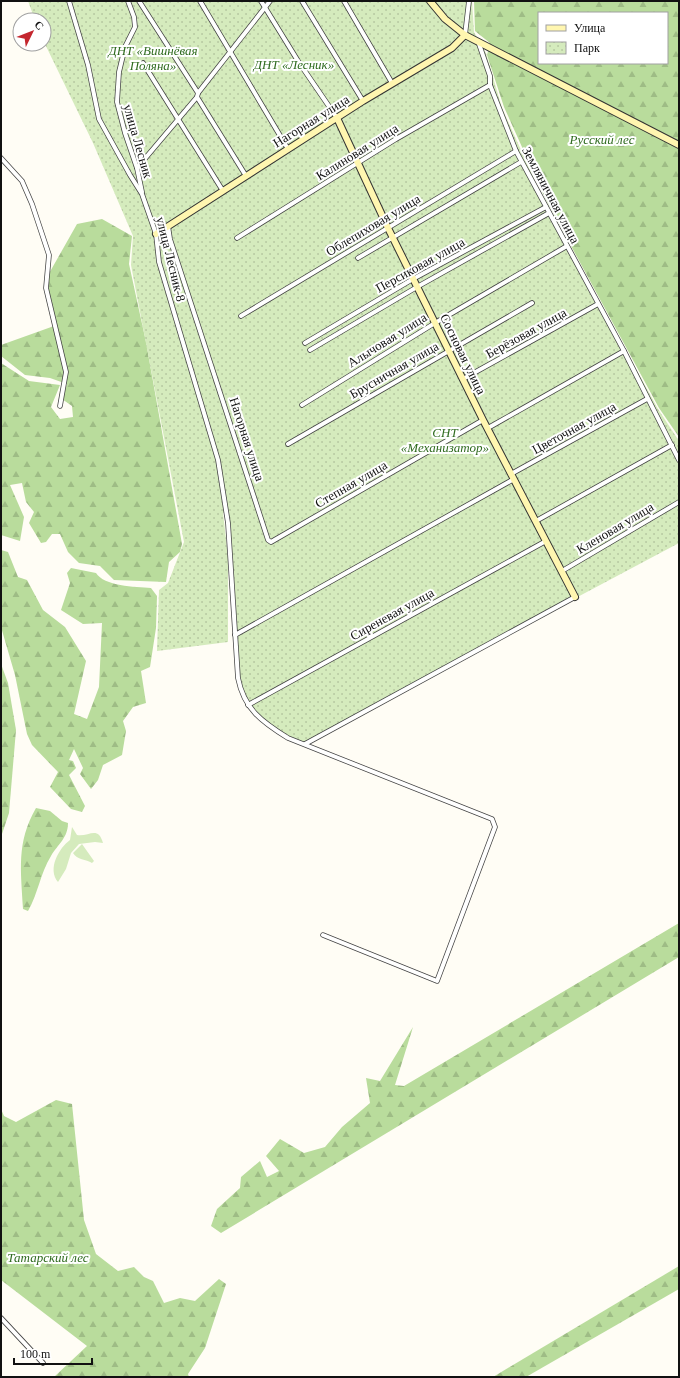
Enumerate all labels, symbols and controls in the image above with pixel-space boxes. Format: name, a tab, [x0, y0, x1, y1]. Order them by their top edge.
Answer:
north arrow	[12, 12, 52, 52]
legend	[538, 12, 668, 64]
text: С	[32, 18, 46, 32]
text: Улица	[574, 21, 606, 35]
text: Парк	[574, 41, 600, 55]
park label: ДНТ «Вишнёвая Поляна»	[106, 43, 198, 73]
park label: ДНТ «Лесник»	[252, 57, 334, 72]
street label: Нагорная улица	[270, 91, 352, 150]
street label: улица Лесник	[120, 102, 156, 180]
street label: Калиновая улица	[313, 121, 401, 183]
park label: Русский лес	[569, 132, 635, 147]
street label: Земляничная улица	[519, 144, 583, 246]
street label: Облепиховая улица	[323, 191, 423, 259]
street label: улица Лесник-8	[153, 215, 189, 303]
street label: Персиковая улица	[373, 234, 467, 296]
street label: Берёзовая улица	[483, 304, 569, 361]
street label: Алычовая улица	[345, 309, 430, 370]
street label: Сосновая улица	[437, 311, 489, 397]
street label: Брусничная улица	[347, 338, 441, 402]
street label: Нагорная улица	[226, 395, 268, 483]
street label: Цветочная улица	[529, 399, 619, 457]
park label: СНТ «Механизатор»	[401, 425, 489, 455]
street label: Степная улица	[312, 457, 390, 511]
street label: Кленовая улица	[574, 499, 657, 557]
street label: Сиреневая улица	[347, 585, 437, 643]
park label: Татарский лес	[7, 1250, 89, 1265]
scale bar	[14, 1340, 92, 1366]
text: 100 m	[20, 1347, 51, 1361]

